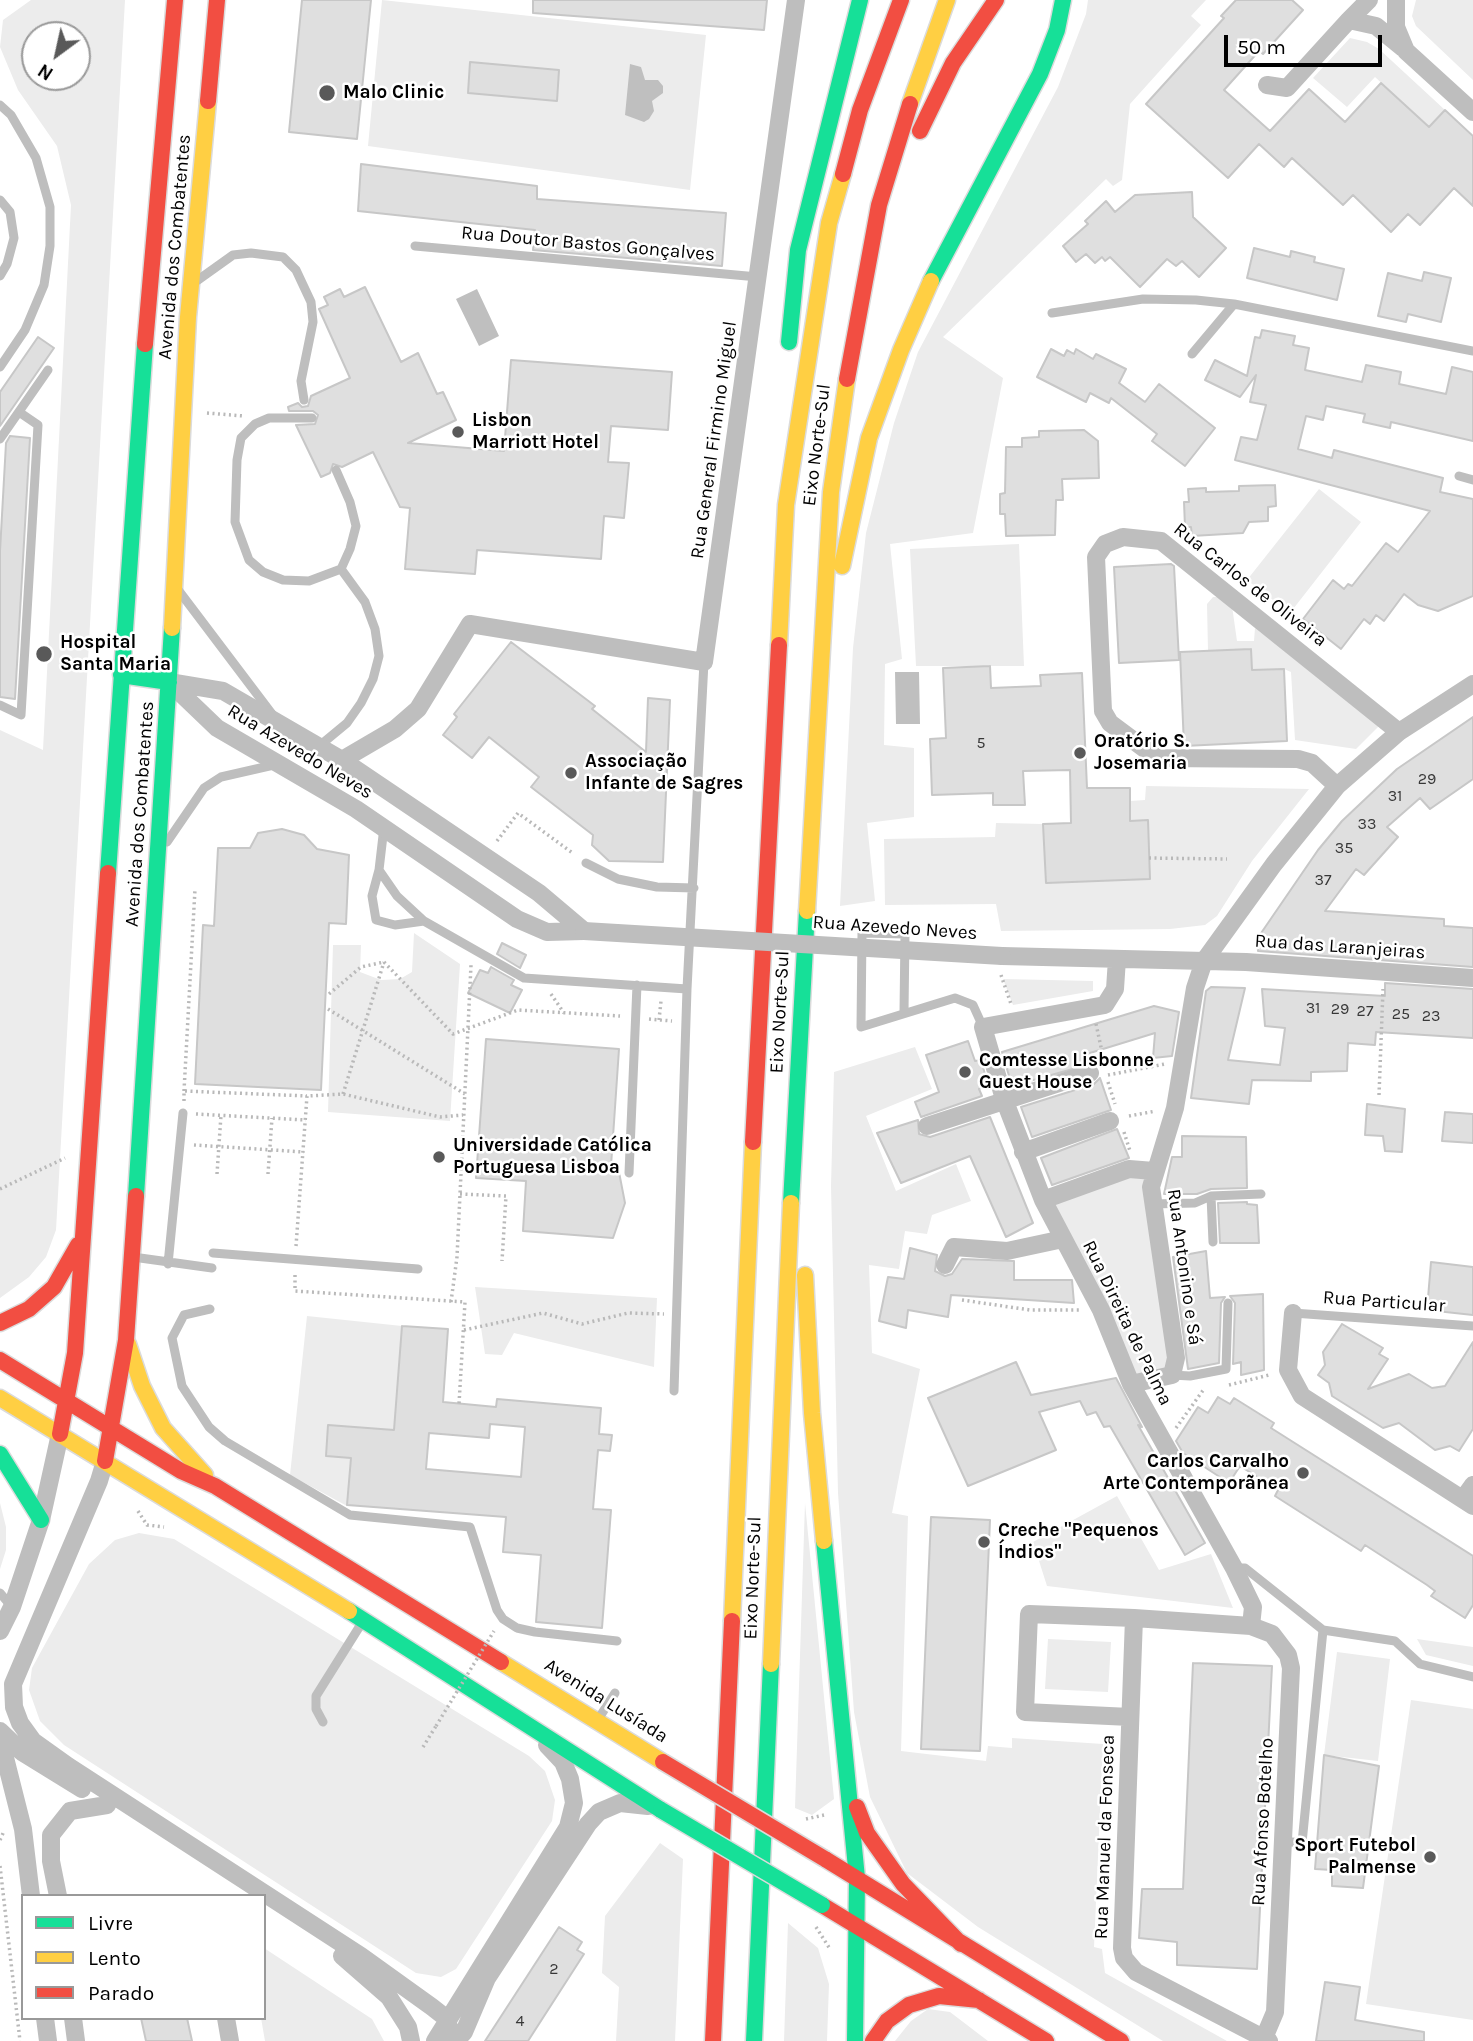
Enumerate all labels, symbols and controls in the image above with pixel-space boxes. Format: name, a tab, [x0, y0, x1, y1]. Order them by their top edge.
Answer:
north arrow	[21, 21, 91, 91]
scale bar	[1228, 21, 1386, 65]
text: 50 m	[1237, 35, 1286, 59]
text: N	[34, 59, 57, 85]
place label: Malo Clinic	[343, 82, 444, 104]
marker: Malo Clinic	[317, 83, 337, 103]
street label: Avenida dos Combatentes	[154, 133, 196, 361]
street label: Rua Doutor Bastos Gonçalves	[460, 222, 716, 266]
street label: Rua General Firmino Miguel	[686, 320, 742, 560]
street label: Eixo Norte-Sul	[798, 383, 836, 507]
place label: Lisbon Marriott Hotel	[472, 410, 599, 454]
marker: Lisbon Marriott Hotel	[450, 424, 466, 440]
street label: Rua Carlos de Oliveira	[1169, 518, 1331, 652]
place label: Hospital Santa Maria	[60, 632, 171, 676]
marker: Hospital Santa Maria	[34, 644, 54, 664]
street label: Avenida dos Combatentes	[121, 700, 159, 928]
street label: Rua Azevedo Neves	[223, 700, 377, 804]
place label: Oratório S. Josemaria	[1094, 731, 1189, 775]
house number: 5	[976, 733, 986, 753]
marker: Oratório S. Josemaria	[1072, 745, 1088, 761]
place label: Associação Infante de Sagres	[585, 751, 743, 795]
marker: Associação Infante de Sagres	[563, 765, 579, 781]
house number: 29	[1418, 769, 1436, 789]
house number: 31	[1388, 786, 1402, 806]
house number: 33	[1358, 814, 1376, 834]
house number: 35	[1335, 838, 1353, 858]
house number: 37	[1315, 870, 1331, 890]
street label: Rua Azevedo Neves	[812, 911, 978, 945]
street label: Rua das Laranjeiras	[1254, 930, 1426, 964]
street label: Eixo Norte-Sul	[765, 950, 795, 1074]
house number: 31	[1306, 998, 1320, 1018]
house number: 29	[1331, 999, 1349, 1019]
house number: 27	[1357, 1001, 1373, 1021]
house number: 25	[1392, 1004, 1410, 1024]
house number: 23	[1422, 1006, 1440, 1026]
place label: Comtesse Lisbonne Guest House	[979, 1050, 1154, 1094]
marker: Comtesse Lisbonne Guest House	[957, 1064, 973, 1080]
place label: Universidade Católica Portuguesa Lisboa	[453, 1135, 652, 1179]
marker: Universidade Católica Portuguesa Lisboa	[431, 1149, 447, 1165]
street label: Rua Antonino e Sá	[1162, 1187, 1206, 1347]
street label: Rua Direita de Palma	[1077, 1237, 1177, 1409]
street label: Rua Particular	[1322, 1286, 1446, 1318]
place label: Carlos Carvalho Arte Contemporãnea	[1103, 1451, 1289, 1495]
marker: Carlos Carvalho Arte Contemporãnea	[1295, 1465, 1311, 1481]
street label: Eixo Norte-Sul	[739, 1516, 767, 1640]
place label: Creche "Pequenos Índios"	[998, 1520, 1159, 1564]
marker: Creche "Pequenos Índios"	[976, 1534, 992, 1550]
street label: Avenida Lusíada	[540, 1654, 672, 1748]
street label: Rua Manuel da Fonseca	[1090, 1734, 1120, 1940]
street label: Rua Afonso Botelho	[1247, 1737, 1279, 1907]
place label: Sport Futebol Palmense	[1294, 1835, 1416, 1879]
marker: Sport Futebol Palmense	[1422, 1849, 1438, 1865]
legend	[21, 1894, 266, 2020]
text: Livre	[88, 1911, 133, 1935]
text: Lento	[88, 1946, 141, 1970]
house number: 2	[549, 1959, 559, 1979]
text: Parado	[88, 1981, 154, 2005]
house number: 4	[516, 2011, 524, 2031]

